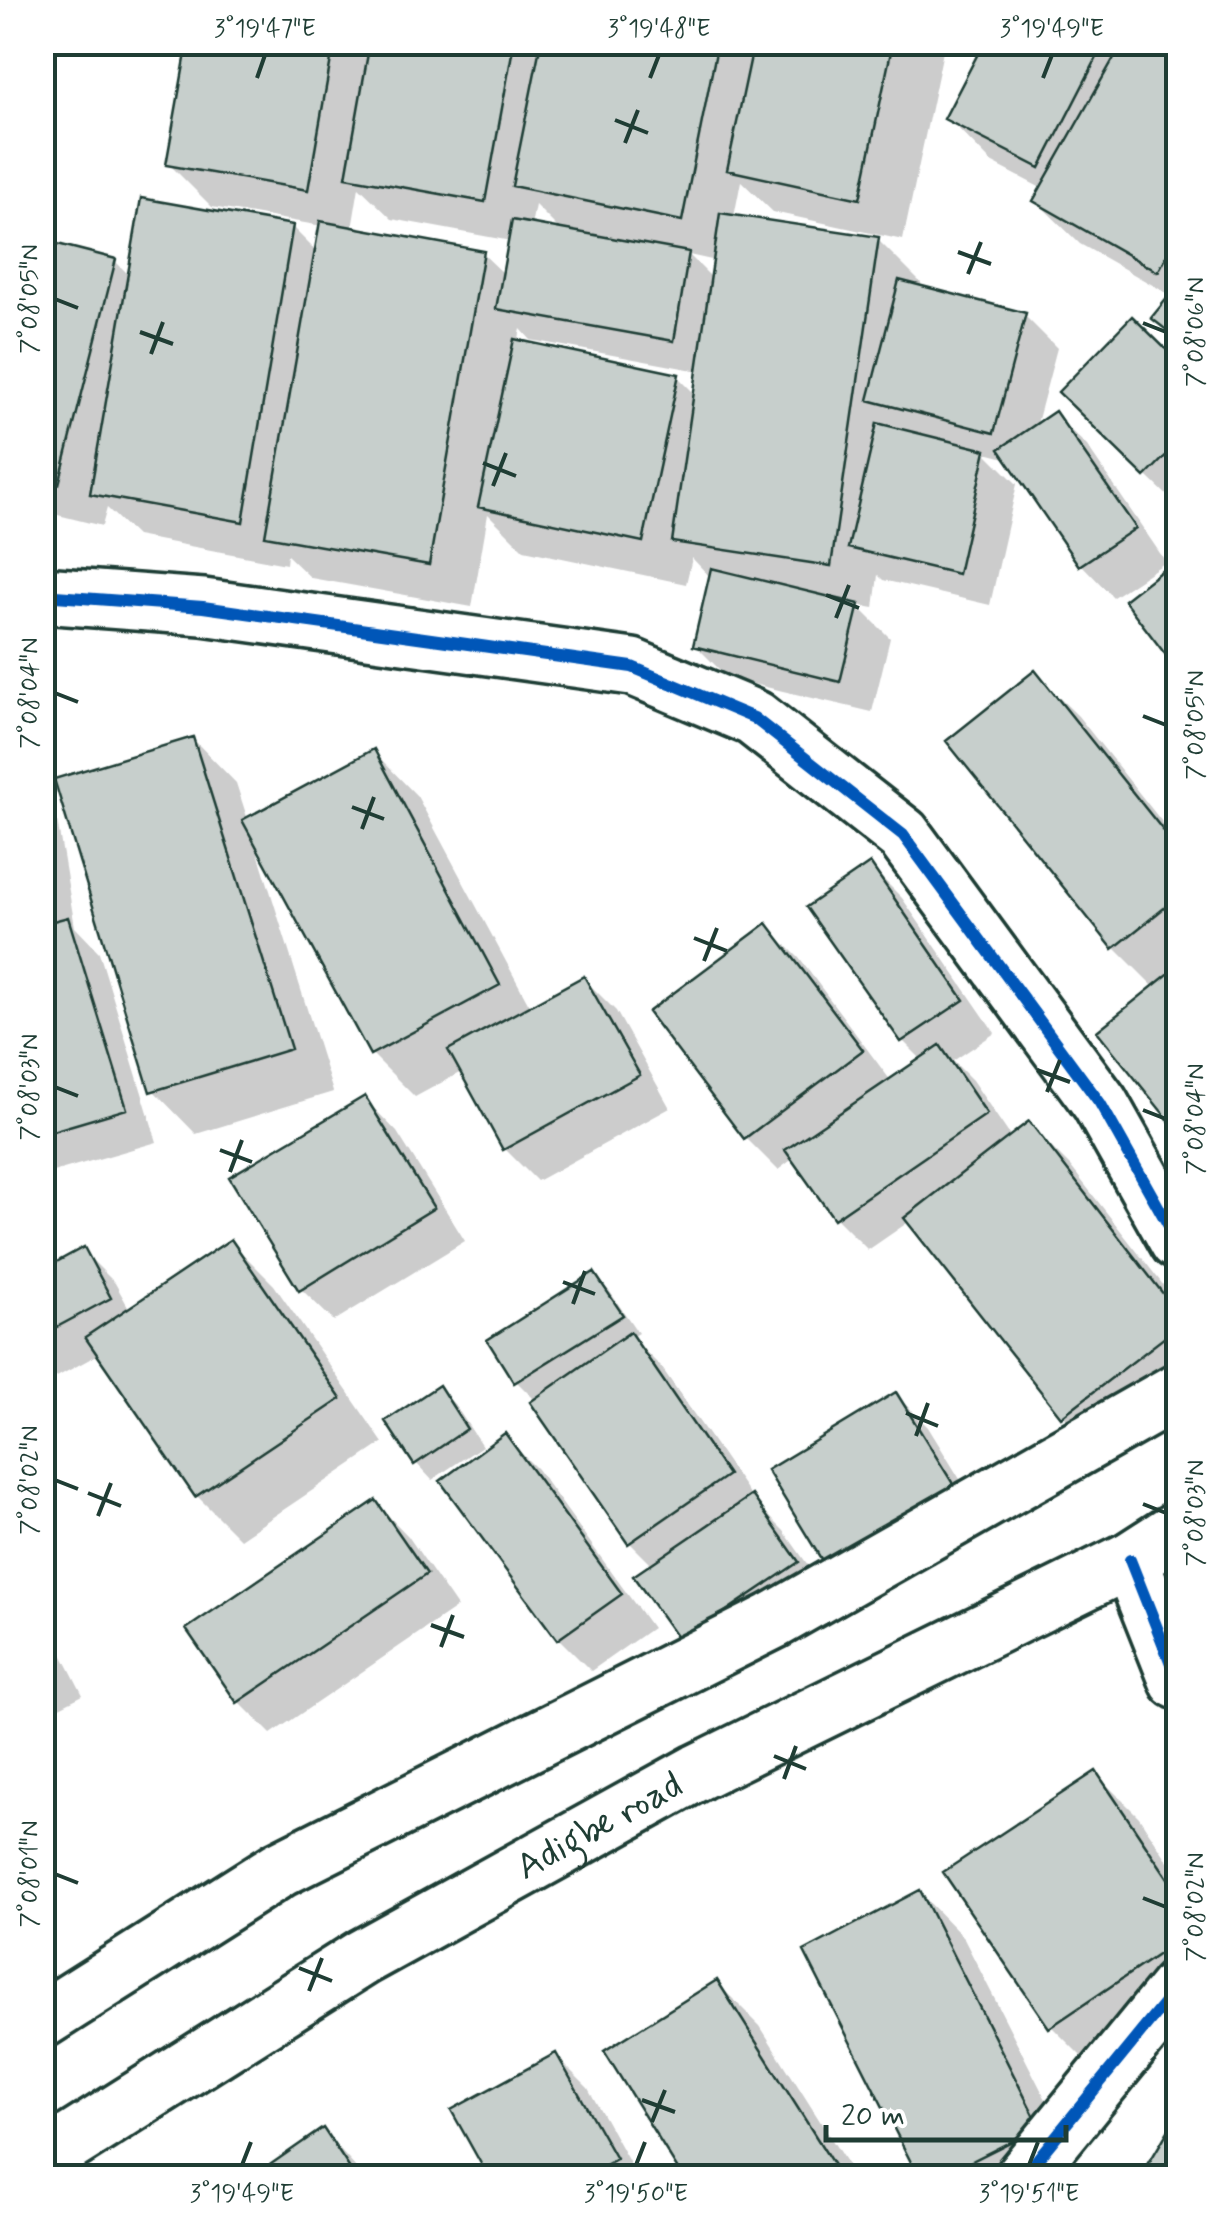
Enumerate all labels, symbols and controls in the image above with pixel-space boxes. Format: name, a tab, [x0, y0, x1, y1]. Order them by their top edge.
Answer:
text: 3°19'47"E	[214, 13, 316, 46]
text: 3°19'48"E	[607, 13, 711, 46]
text: 3°19'49"E	[1000, 13, 1104, 46]
text: 7°08'05"N	[14, 244, 47, 354]
text: 7°08'06"N	[1180, 277, 1213, 387]
text: 7°08'04"N	[14, 637, 47, 749]
text: 7°08'05"N	[1180, 670, 1213, 780]
text: 7°08'03"N	[14, 1034, 47, 1140]
text: 7°08'04"N	[1180, 1063, 1213, 1175]
text: 7°08'02"N	[14, 1425, 47, 1535]
text: 7°08'03"N	[1180, 1460, 1213, 1566]
street label: Adigbe road	[508, 1761, 692, 1892]
text: 7°08'01"N	[14, 1820, 47, 1928]
text: 7°08'02"N	[1180, 1852, 1213, 1962]
scale bar	[826, 2080, 1066, 2142]
text: 20 m	[841, 2097, 905, 2136]
text: 3°19'49"E	[190, 2178, 294, 2211]
text: 3°19'50"E	[584, 2178, 688, 2211]
text: 3°19'51"E	[979, 2178, 1079, 2211]

